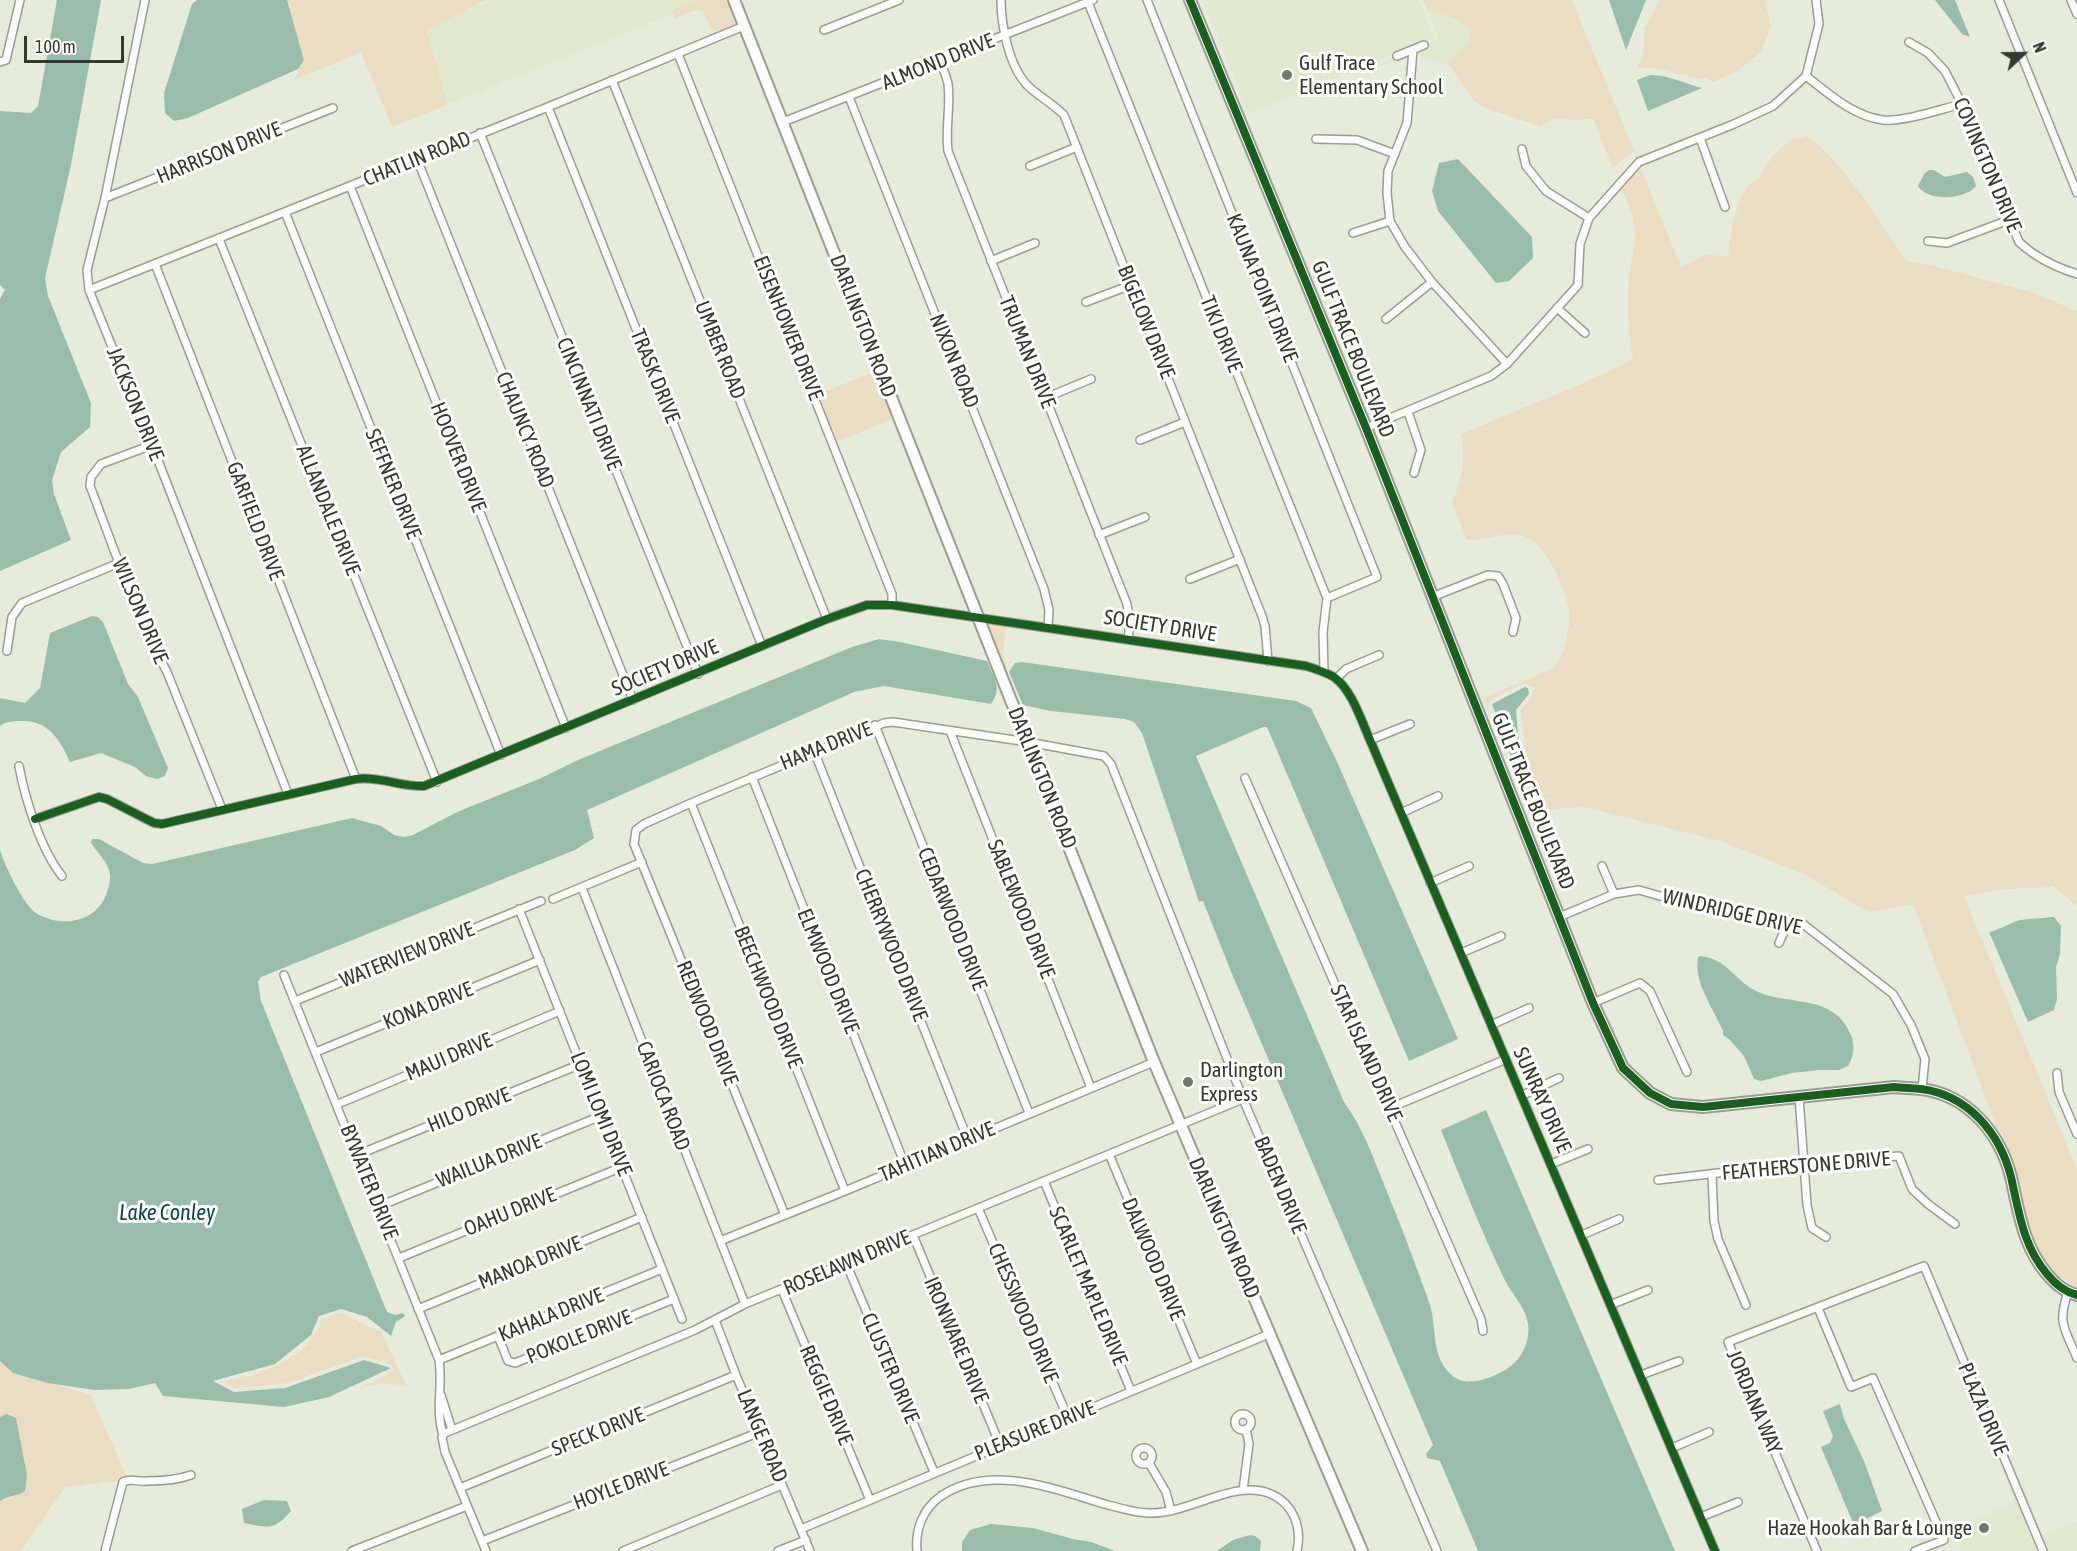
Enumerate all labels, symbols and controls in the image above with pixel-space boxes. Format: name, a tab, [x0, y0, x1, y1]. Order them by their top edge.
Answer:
scale bar	[27, 24, 128, 62]
north arrow	[1993, 24, 2053, 84]
street label: ALMOND DRIVE	[878, 28, 998, 96]
text: 100 m	[35, 36, 76, 57]
text: N	[2030, 39, 2050, 55]
place label: Gulf Trace Elementary School	[1299, 50, 1443, 100]
marker: Gulf Trace Elementary School	[1280, 68, 1294, 82]
street label: COVINGTON DRIVE	[1947, 94, 2027, 236]
street label: HARRISON DRIVE	[153, 117, 285, 189]
street label: CHATLIN ROAD	[360, 126, 474, 192]
street label: KAUNA POINT DRIVE	[1221, 210, 1303, 366]
street label: DARLINGTON ROAD	[824, 251, 902, 401]
street label: EISENHOWER DRIVE	[748, 252, 828, 404]
street label: GULF TRACE BOULEVARD	[1306, 257, 1400, 441]
street label: BIGELOW DRIVE	[1112, 262, 1180, 382]
street label: TRUMAN DRIVE	[993, 292, 1061, 412]
street label: TIKI DRIVE	[1194, 292, 1248, 376]
street label: UMBER ROAD	[689, 297, 751, 403]
street label: NIXON ROAD	[924, 310, 984, 412]
street label: TRASK DRIVE	[625, 325, 685, 427]
street label: CINCINNATI DRIVE	[551, 334, 627, 474]
street label: JACKSON DRIVE	[101, 344, 169, 464]
street label: CHAUNCY ROAD	[490, 368, 560, 492]
street label: HOOVER DRIVE	[425, 399, 491, 515]
street label: SEFFNER DRIVE	[360, 425, 426, 543]
street label: ALLANDALE DRIVE	[290, 441, 366, 579]
street label: GARFIELD DRIVE	[221, 458, 289, 584]
street label: WILSON DRIVE	[107, 555, 173, 667]
street label: SOCIETY DRIVE	[1102, 605, 1218, 647]
street label: SOCIETY DRIVE	[608, 634, 722, 702]
street label: DARLINGTON ROAD	[1002, 704, 1082, 852]
street label: GULF TRACE BOULEVARD	[1486, 709, 1580, 893]
street label: HAMA DRIVE	[777, 716, 875, 776]
street label: SABLEWOOD DRIVE	[982, 836, 1060, 982]
street label: CEDARWOOD DRIVE	[912, 844, 992, 994]
street label: CHERRYWOOD DRIVE	[849, 865, 933, 1025]
street label: WINDRIDGE DRIVE	[1660, 884, 1804, 940]
street label: ELMWOOD DRIVE	[792, 905, 864, 1037]
street label: WATERVIEW DRIVE	[336, 917, 478, 993]
street label: BEECHWOOD DRIVE	[728, 922, 808, 1072]
street label: REDWOOD DRIVE	[671, 957, 743, 1089]
street label: KONA DRIVE	[380, 977, 476, 1035]
street label: STAR ISLAND DRIVE	[1325, 981, 1407, 1125]
street label: MAUI DRIVE	[402, 1027, 496, 1087]
street label: CARIOCA ROAD	[631, 1038, 695, 1154]
street label: SUNRAY DRIVE	[1508, 1044, 1576, 1156]
street label: LOMI LOMI DRIVE	[565, 1048, 637, 1180]
place label: Darlington Express	[1200, 1057, 1283, 1107]
marker: Darlington Express	[1181, 1075, 1195, 1089]
street label: HILO DRIVE	[424, 1082, 514, 1138]
street label: TAHITIAN DRIVE	[875, 1116, 999, 1188]
street label: BYWATER DRIVE	[334, 1121, 404, 1243]
street label: WAILUA DRIVE	[433, 1129, 545, 1193]
street label: BADEN DRIVE	[1248, 1133, 1312, 1237]
street label: FEATHERSTONE DRIVE	[1721, 1146, 1891, 1186]
street label: DARLINGTON ROAD	[1183, 1154, 1265, 1302]
street label: OAHU DRIVE	[460, 1182, 560, 1242]
street label: DALWOOD DRIVE	[1116, 1194, 1190, 1324]
water label: Lake Conley	[119, 1200, 215, 1226]
street label: SCARLET MAPLE DRIVE	[1043, 1203, 1133, 1369]
street label: ROSELAWN DRIVE	[780, 1225, 914, 1301]
street label: MANOA DRIVE	[475, 1231, 585, 1295]
street label: CHESSWOOD DRIVE	[982, 1239, 1064, 1387]
street label: IRONWARE DRIVE	[918, 1273, 994, 1407]
street label: KAHALA DRIVE	[495, 1282, 607, 1348]
street label: POKOLE DRIVE	[523, 1304, 635, 1370]
street label: CLUSTER DRIVE	[856, 1309, 924, 1427]
street label: REGGIE DRIVE	[794, 1341, 858, 1449]
street label: JORDANA WAY	[1721, 1346, 1787, 1458]
street label: PLAZA DRIVE	[1952, 1359, 2014, 1459]
street label: LANGE ROAD	[731, 1386, 793, 1486]
street label: PLEASURE DRIVE	[971, 1395, 1099, 1467]
street label: SPECK DRIVE	[548, 1402, 648, 1462]
street label: HOYLE DRIVE	[570, 1456, 672, 1516]
place label: Haze Hookah Bar & Lounge	[1767, 1515, 1972, 1541]
marker: Haze Hookah Bar & Lounge	[1977, 1521, 1991, 1535]

